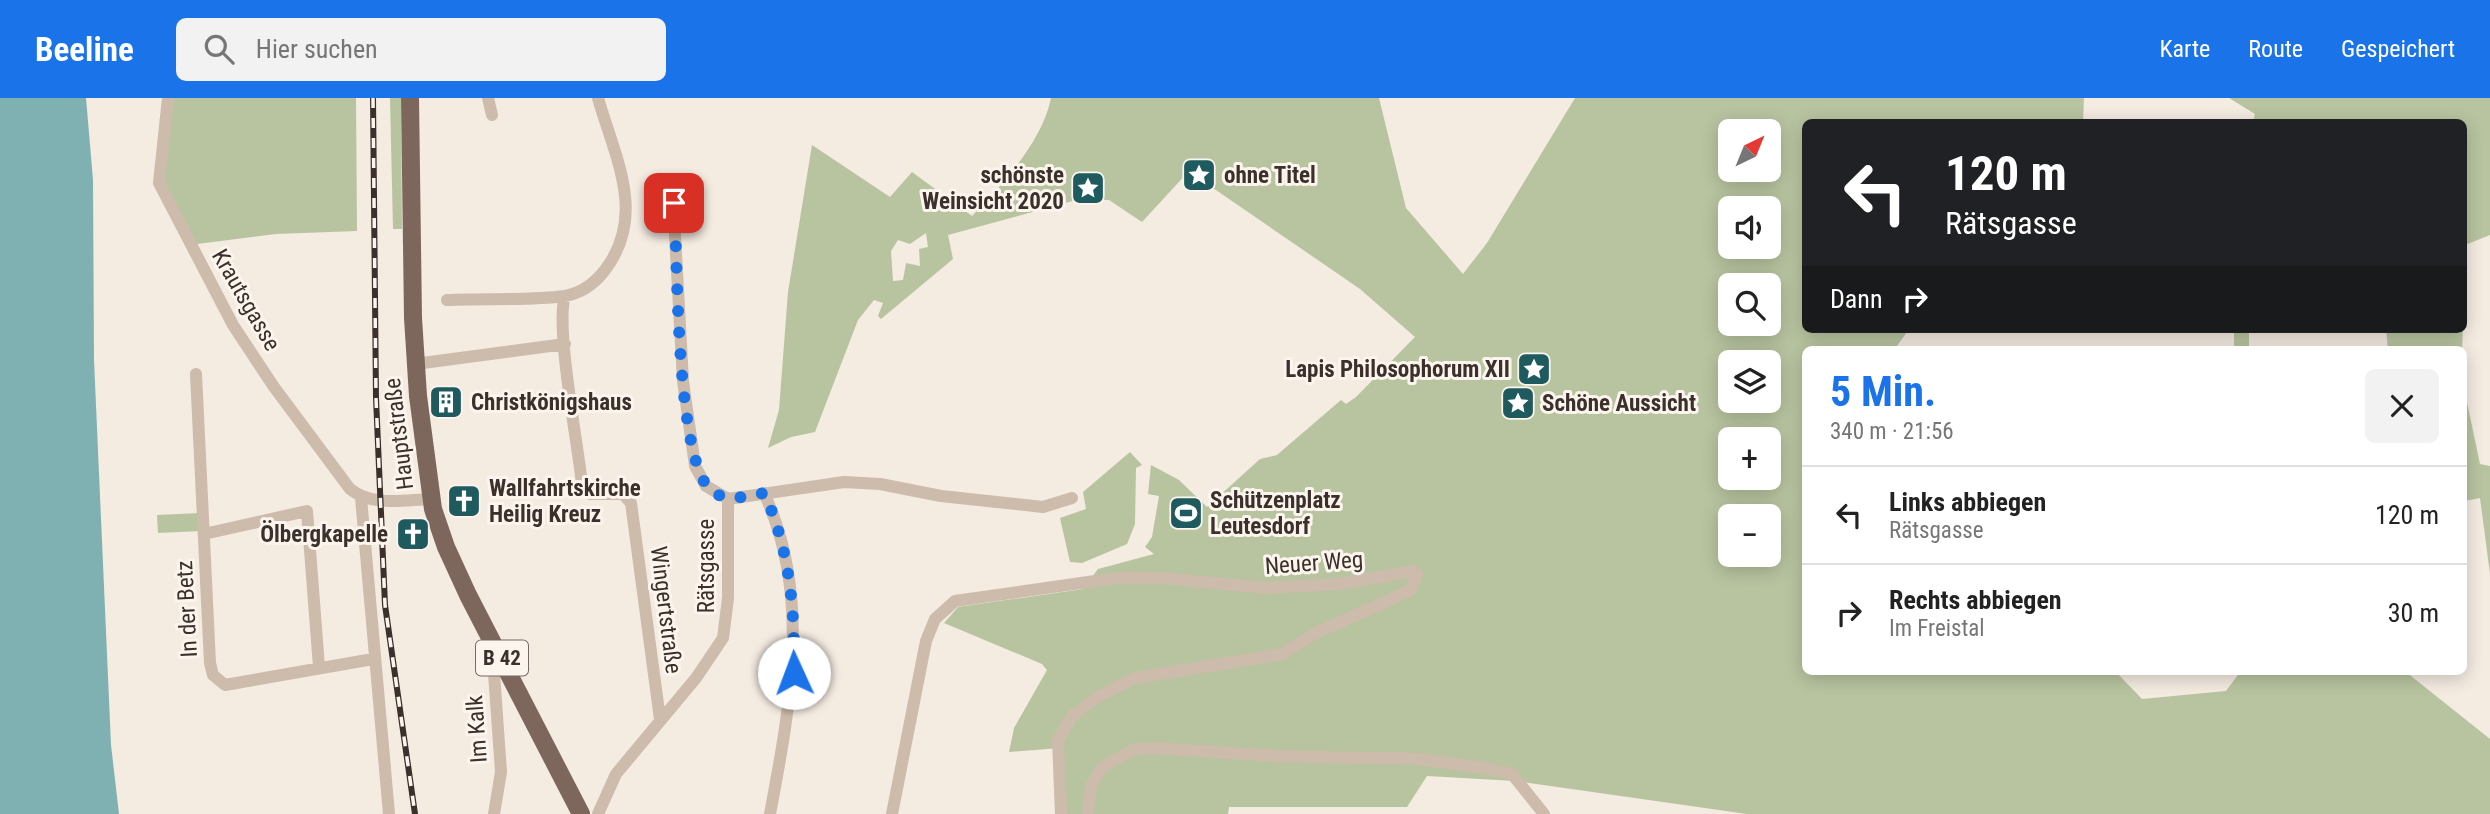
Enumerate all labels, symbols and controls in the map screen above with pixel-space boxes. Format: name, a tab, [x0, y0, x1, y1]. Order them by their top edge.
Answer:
search box	[176, 18, 666, 81]
text: Beeline	[35, 30, 134, 69]
icon: search	[200, 30, 238, 68]
text: Hier suchen	[256, 34, 378, 64]
text: Karte	[2160, 35, 2210, 63]
text: Route	[2248, 35, 2303, 63]
text: Gespeichert	[2341, 35, 2455, 63]
north arrow	[1718, 119, 1782, 182]
map controls	[1718, 119, 1781, 567]
text: 120 m	[1945, 145, 2067, 202]
icon: left	[1830, 147, 1921, 238]
place icon: ohne Titel	[1180, 156, 1218, 194]
place label: schönste Weinsicht 2020	[922, 162, 1064, 215]
place label: ohne Titel	[1224, 162, 1316, 189]
place icon: schönste Weinsicht 2020	[1069, 169, 1107, 207]
pin	[644, 173, 704, 233]
icon: arrive	[655, 184, 693, 222]
button: sound	[1718, 196, 1781, 259]
text: Rätsgasse	[1945, 204, 2077, 242]
street label: Krautsgasse	[206, 244, 286, 356]
button: search	[1718, 273, 1781, 336]
icon: right	[1896, 280, 1934, 318]
text: Dann	[1830, 284, 1882, 314]
place icon: Lapis Philosophorum XII	[1515, 350, 1553, 388]
button: layers	[1718, 350, 1781, 413]
place label: Lapis Philosophorum XII	[1285, 356, 1510, 383]
text: 5 Min.	[1830, 367, 1936, 416]
button: close	[2365, 369, 2439, 443]
street label: Hauptstraße	[379, 377, 419, 491]
building icon: Christkönigshaus	[427, 383, 465, 421]
place icon: Schöne Aussicht	[1499, 384, 1537, 422]
place label: Christkönigshaus	[471, 389, 632, 416]
place label: Schöne Aussicht	[1542, 390, 1696, 417]
text: 340 m · 21:56	[1830, 418, 1954, 445]
button: +	[1718, 427, 1781, 490]
place label: Wallfahrtskirche Heilig Kreuz	[489, 475, 641, 528]
church icon: Wallfahrtskirche Heilig Kreuz	[445, 482, 483, 520]
place label: Schützenplatz Leutesdorf	[1210, 487, 1341, 540]
text: Links abbiegen	[1889, 487, 2046, 517]
sports icon: Schützenplatz Leutesdorf	[1167, 494, 1205, 532]
icon: left	[1830, 496, 1868, 534]
text: 120 m	[2375, 500, 2439, 530]
button: −	[1718, 504, 1781, 567]
church icon: Ölbergkapelle	[394, 515, 432, 553]
text: Rätsgasse	[1889, 517, 1984, 544]
street label: Rätsgasse	[693, 519, 720, 613]
place label: Ölbergkapelle	[260, 520, 388, 548]
street label: Wingertstraße	[645, 545, 687, 675]
street label: Neuer Weg	[1264, 546, 1364, 580]
street label: In der Betz	[171, 560, 203, 658]
text: Rechts abbiegen	[1889, 585, 2062, 615]
icon: right	[1830, 594, 1868, 632]
text: 30 m	[2388, 598, 2439, 628]
text: Im Freistal	[1889, 615, 1985, 642]
position arrow	[757, 636, 831, 710]
road number: B 42	[476, 640, 528, 676]
street label: Im Kalk	[461, 694, 493, 764]

